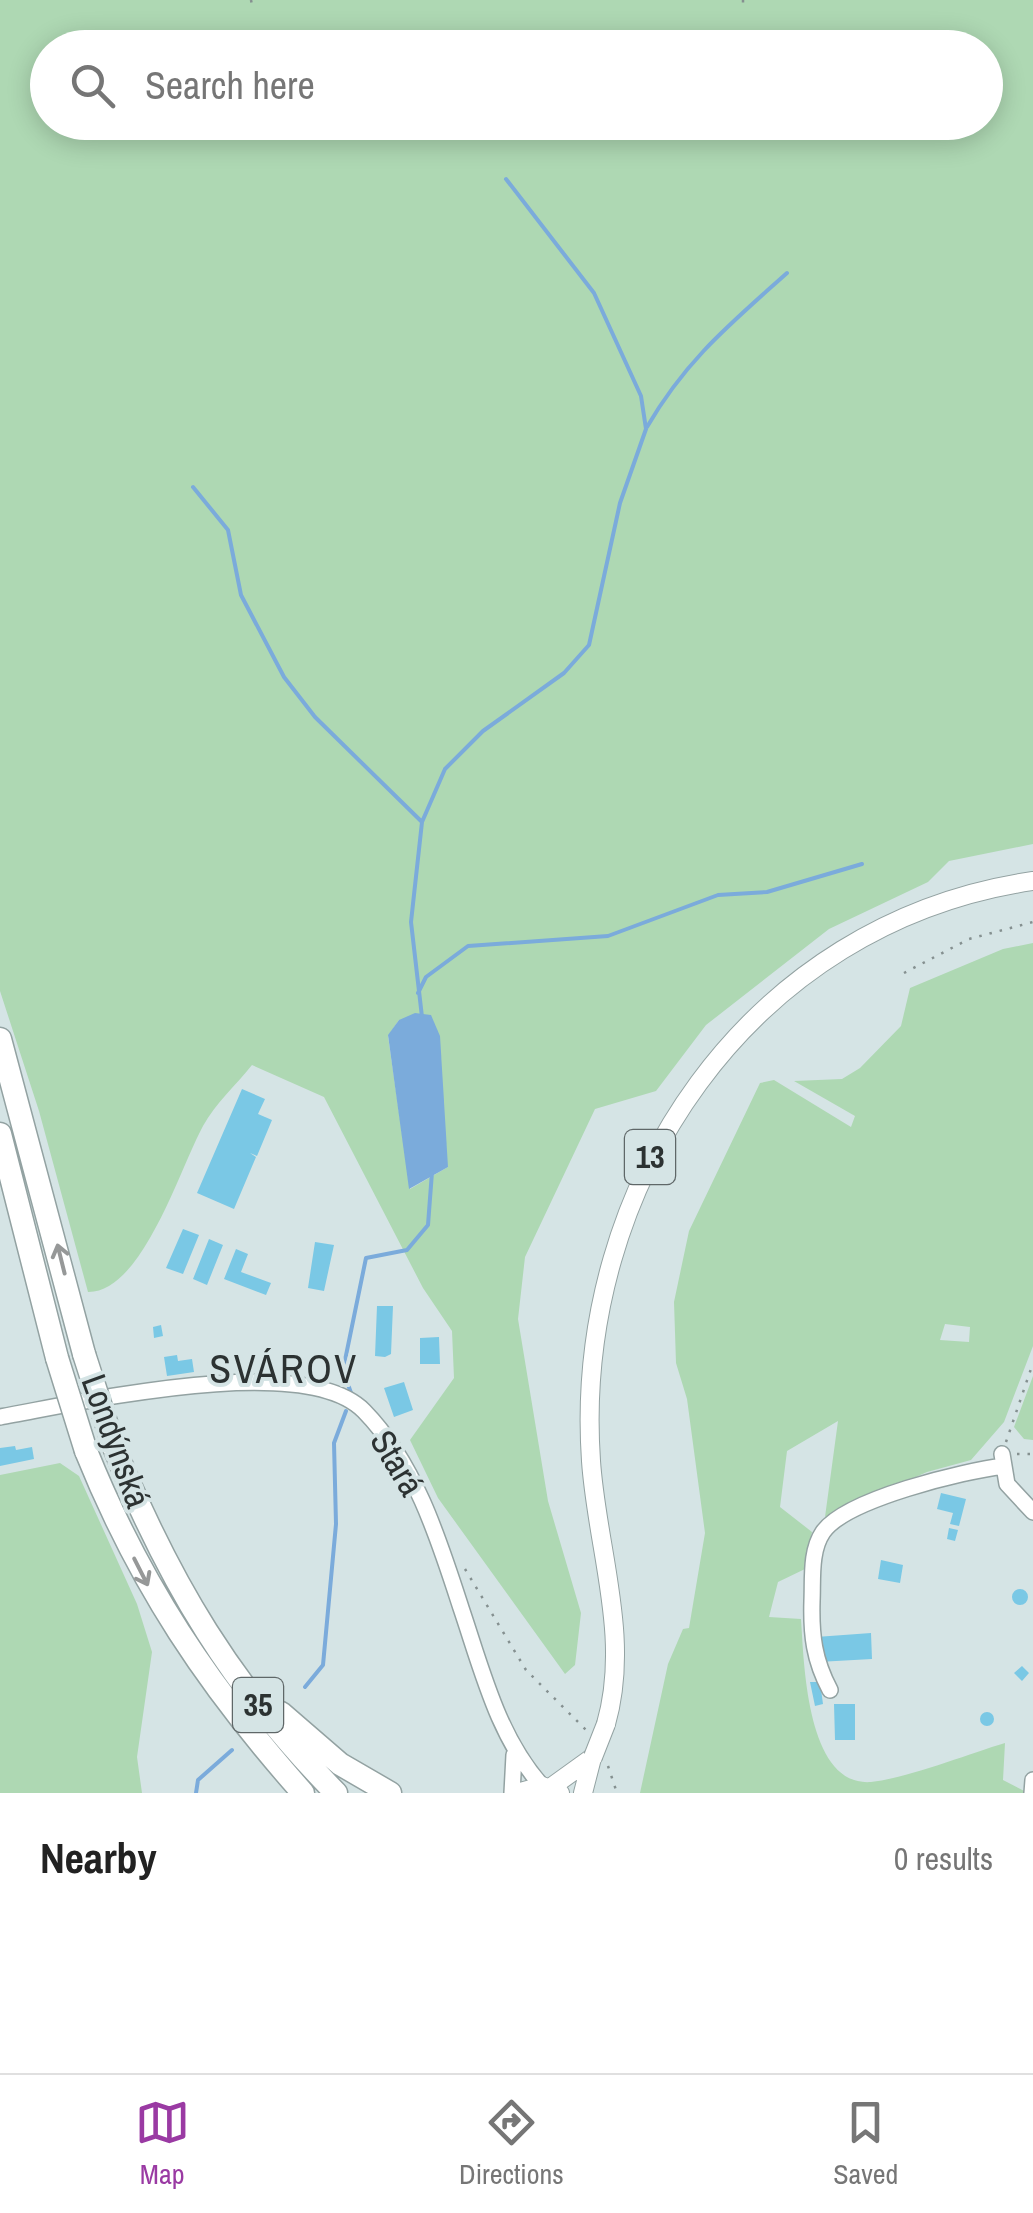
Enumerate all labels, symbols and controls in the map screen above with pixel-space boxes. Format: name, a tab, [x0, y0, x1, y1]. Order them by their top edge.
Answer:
search box	[30, 30, 1003, 140]
icon: search	[65, 58, 120, 113]
text: Search here	[145, 60, 315, 111]
road number: 13	[625, 1130, 675, 1184]
one-way arrow	[50, 1244, 69, 1275]
district label: SVÁROV	[209, 1342, 359, 1395]
street label: Londýnská	[71, 1368, 162, 1514]
street label: Stará	[360, 1421, 435, 1504]
one-way arrow	[132, 1556, 151, 1586]
road number: 35	[233, 1678, 283, 1732]
text: Nearby	[40, 1830, 157, 1886]
text: 0 results	[894, 1837, 993, 1880]
tab: Map	[135, 2095, 190, 2193]
tab: Directions	[459, 2095, 564, 2193]
tab: Saved	[833, 2095, 898, 2193]

